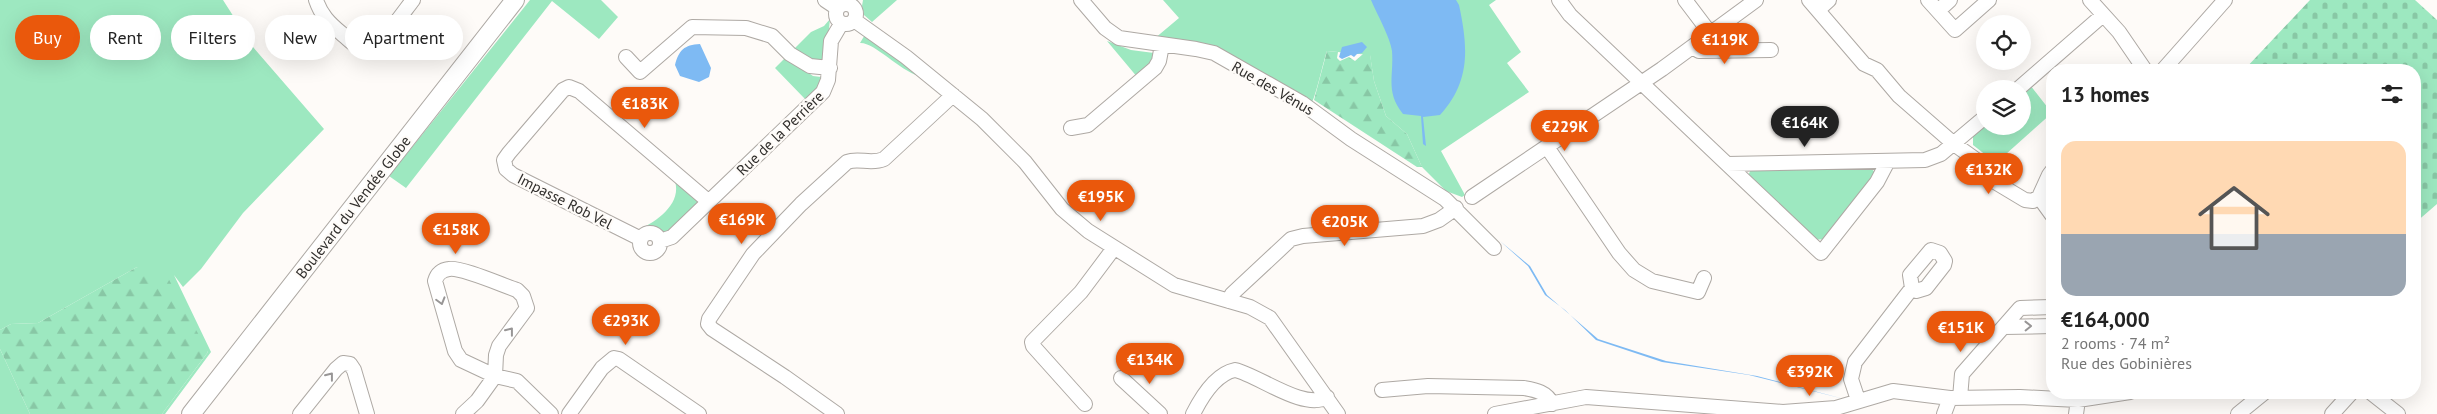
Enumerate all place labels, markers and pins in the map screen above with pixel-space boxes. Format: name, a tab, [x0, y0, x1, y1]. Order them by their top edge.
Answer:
pin: €119K	[1690, 22, 1760, 65]
pin: €183K	[610, 86, 680, 129]
pin: €164K	[1770, 106, 1840, 148]
pin: €229K	[1530, 110, 1600, 152]
pin: €132K	[1954, 152, 2024, 195]
pin: €195K	[1066, 180, 1136, 222]
pin: €169K	[707, 202, 777, 245]
pin: €205K	[1310, 204, 1380, 247]
pin: €158K	[421, 212, 491, 255]
pin: €293K	[591, 304, 661, 346]
pin: €151K	[1926, 310, 1996, 353]
pin: €134K	[1115, 342, 1185, 385]
pin: €392K	[1775, 354, 1845, 397]

